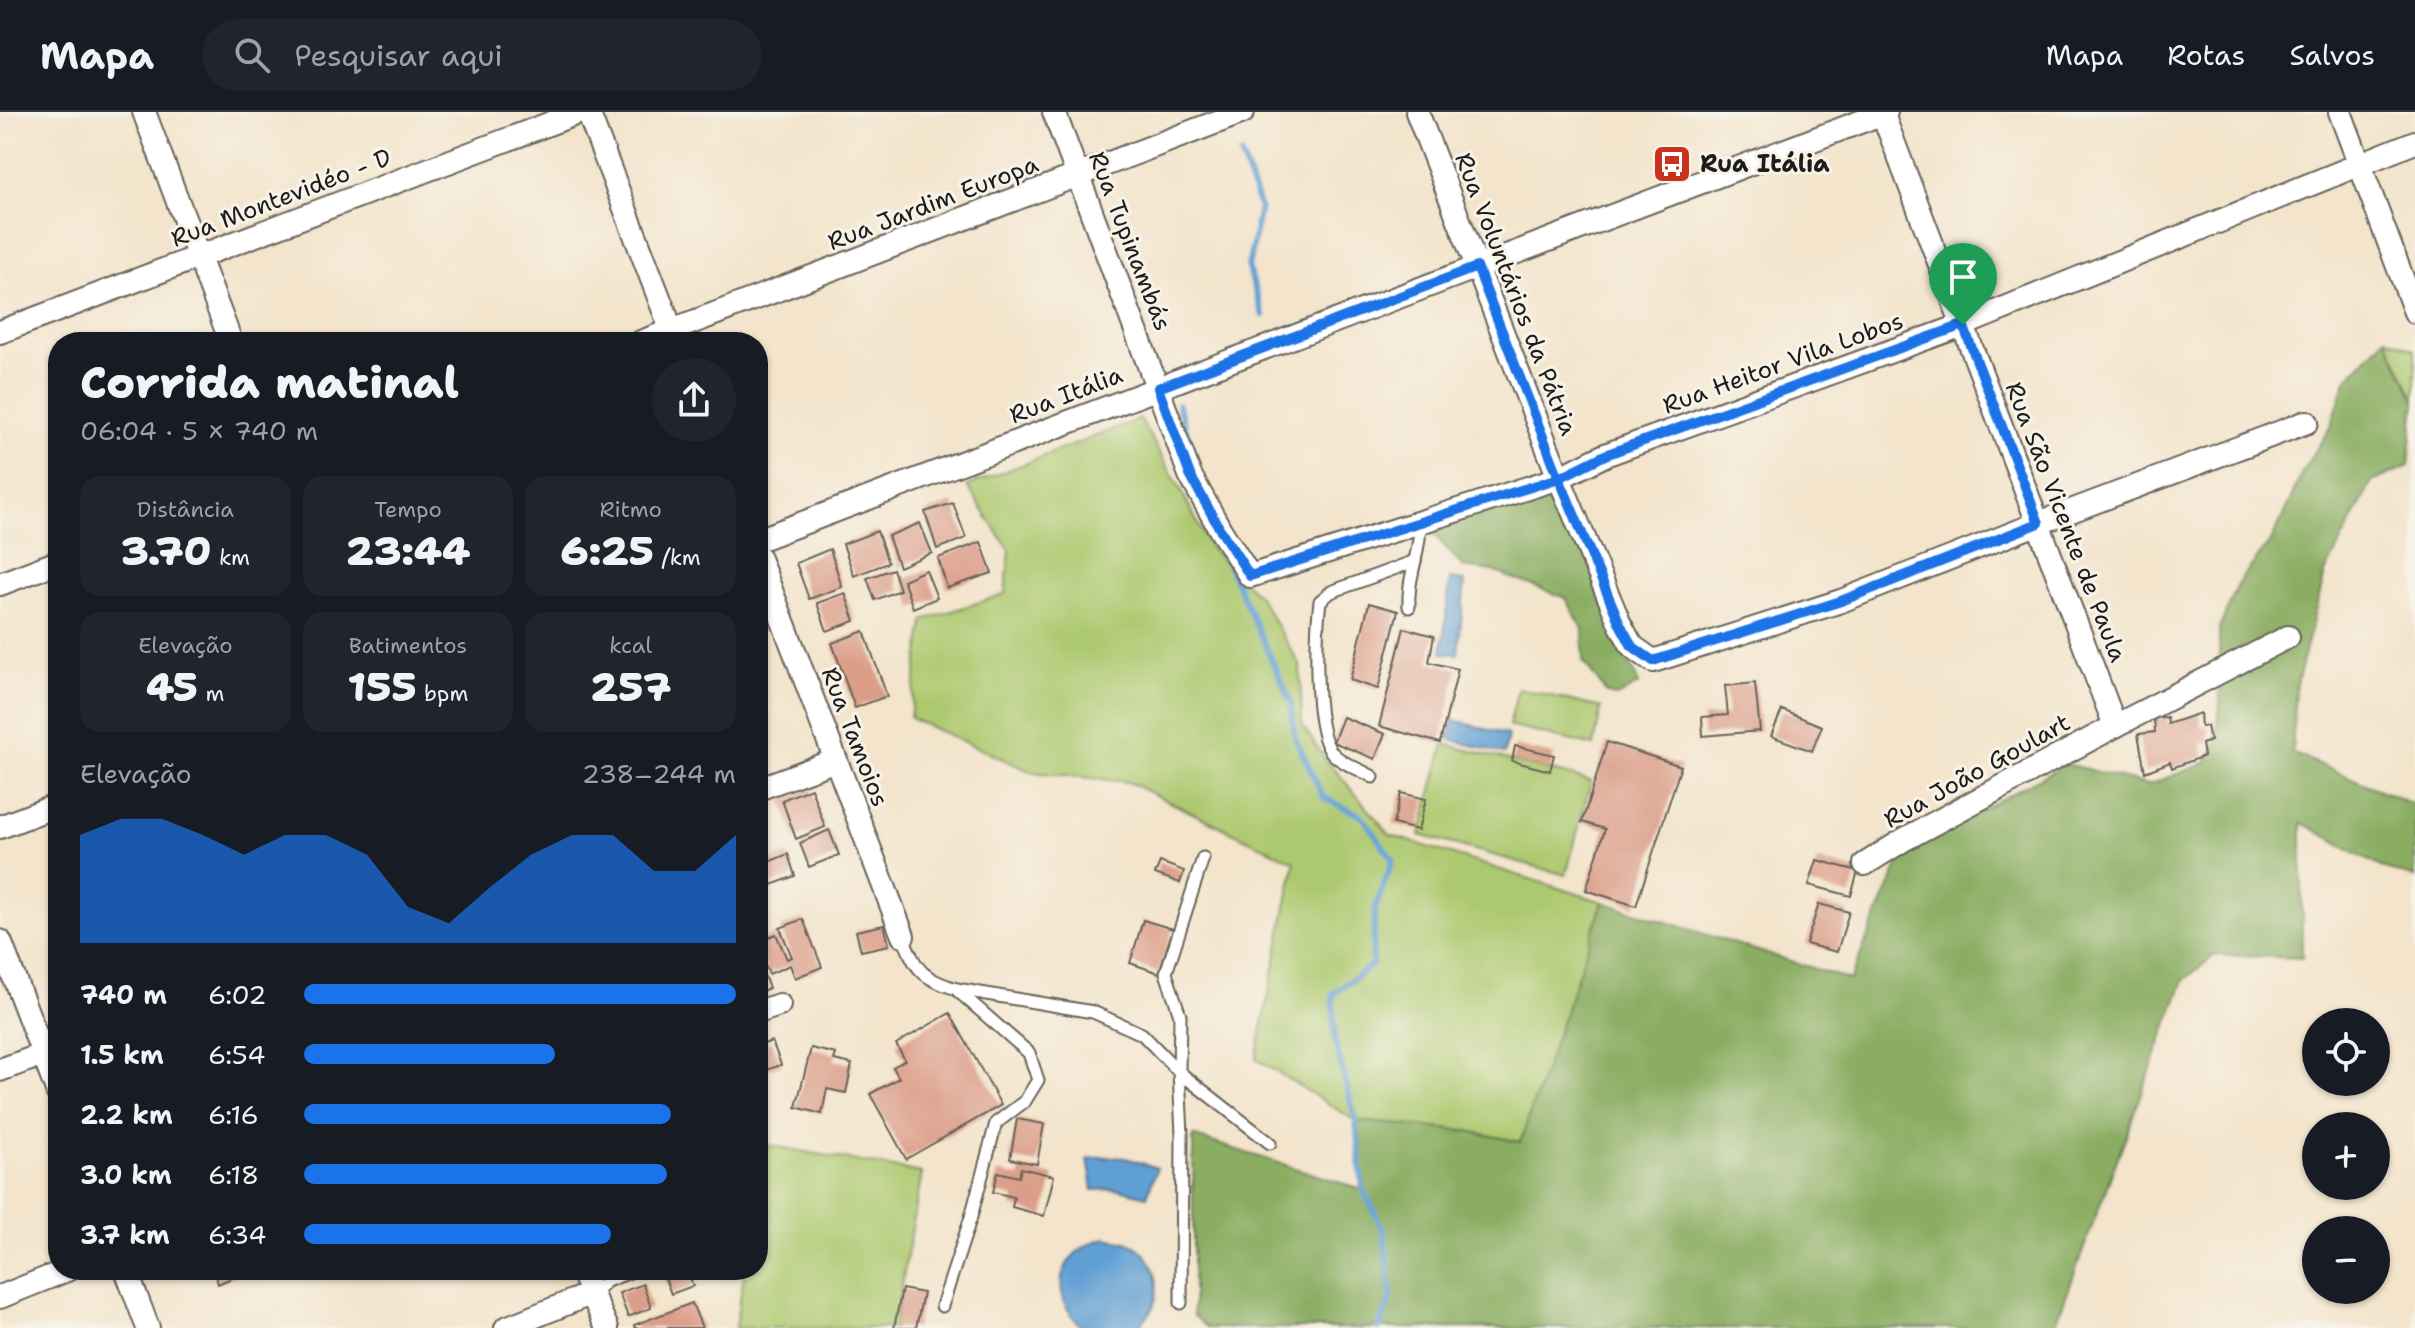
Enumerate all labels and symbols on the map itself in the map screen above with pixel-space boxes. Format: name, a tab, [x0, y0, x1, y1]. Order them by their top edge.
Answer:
street label: Rua Montevidéo - D	[166, 141, 396, 255]
bus stop icon: Rua Itália	[1651, 143, 1693, 185]
street label: Rua Tupinambás	[1081, 147, 1179, 335]
street label: Rua Jardim Europa	[823, 148, 1043, 258]
street label: Rua Voluntários da Pátria	[1447, 148, 1585, 440]
place label: Rua Itália	[1700, 148, 1830, 180]
pin	[1929, 243, 1997, 325]
street label: Rua Heitor Vila Lobos	[1658, 305, 1908, 421]
street label: Rua Itália	[1005, 359, 1127, 431]
street label: Rua São Vicente de Paula	[1998, 377, 2134, 667]
street label: Rua Tamoios	[814, 663, 896, 811]
street label: Rua João Goulart	[1878, 706, 2076, 836]

